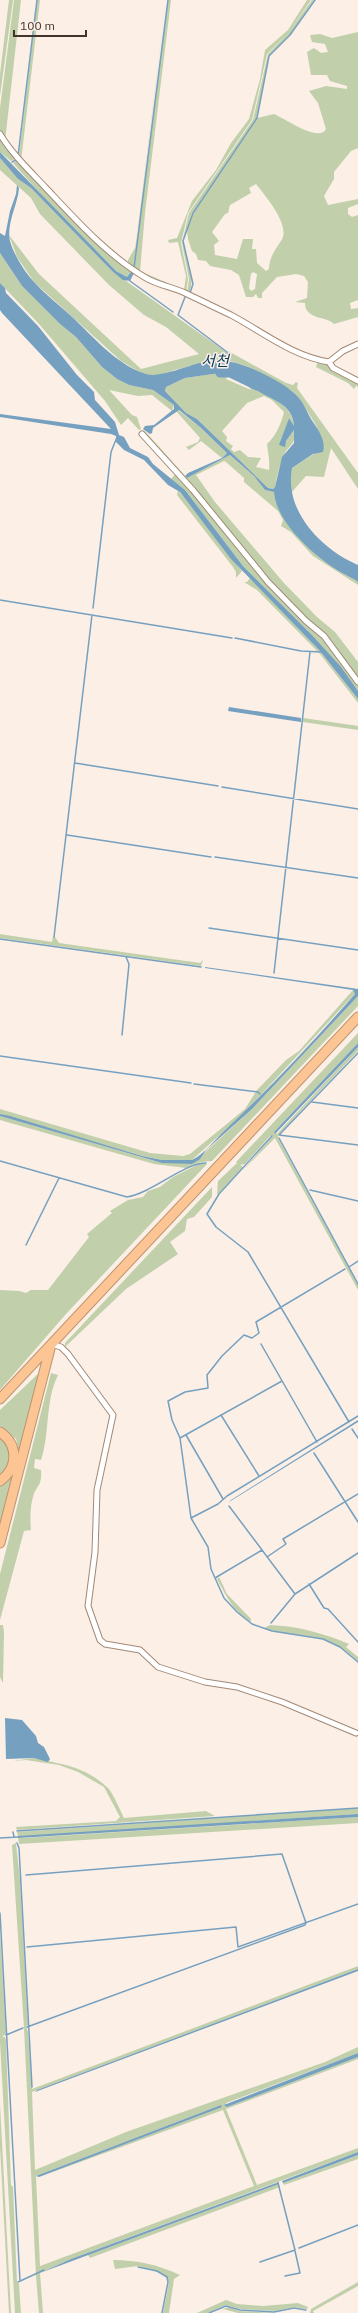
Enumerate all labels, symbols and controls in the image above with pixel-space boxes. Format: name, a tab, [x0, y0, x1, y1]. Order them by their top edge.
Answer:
scale bar	[14, 12, 86, 38]
text: 100 m	[20, 18, 55, 33]
water label: 서천	[201, 351, 231, 370]

